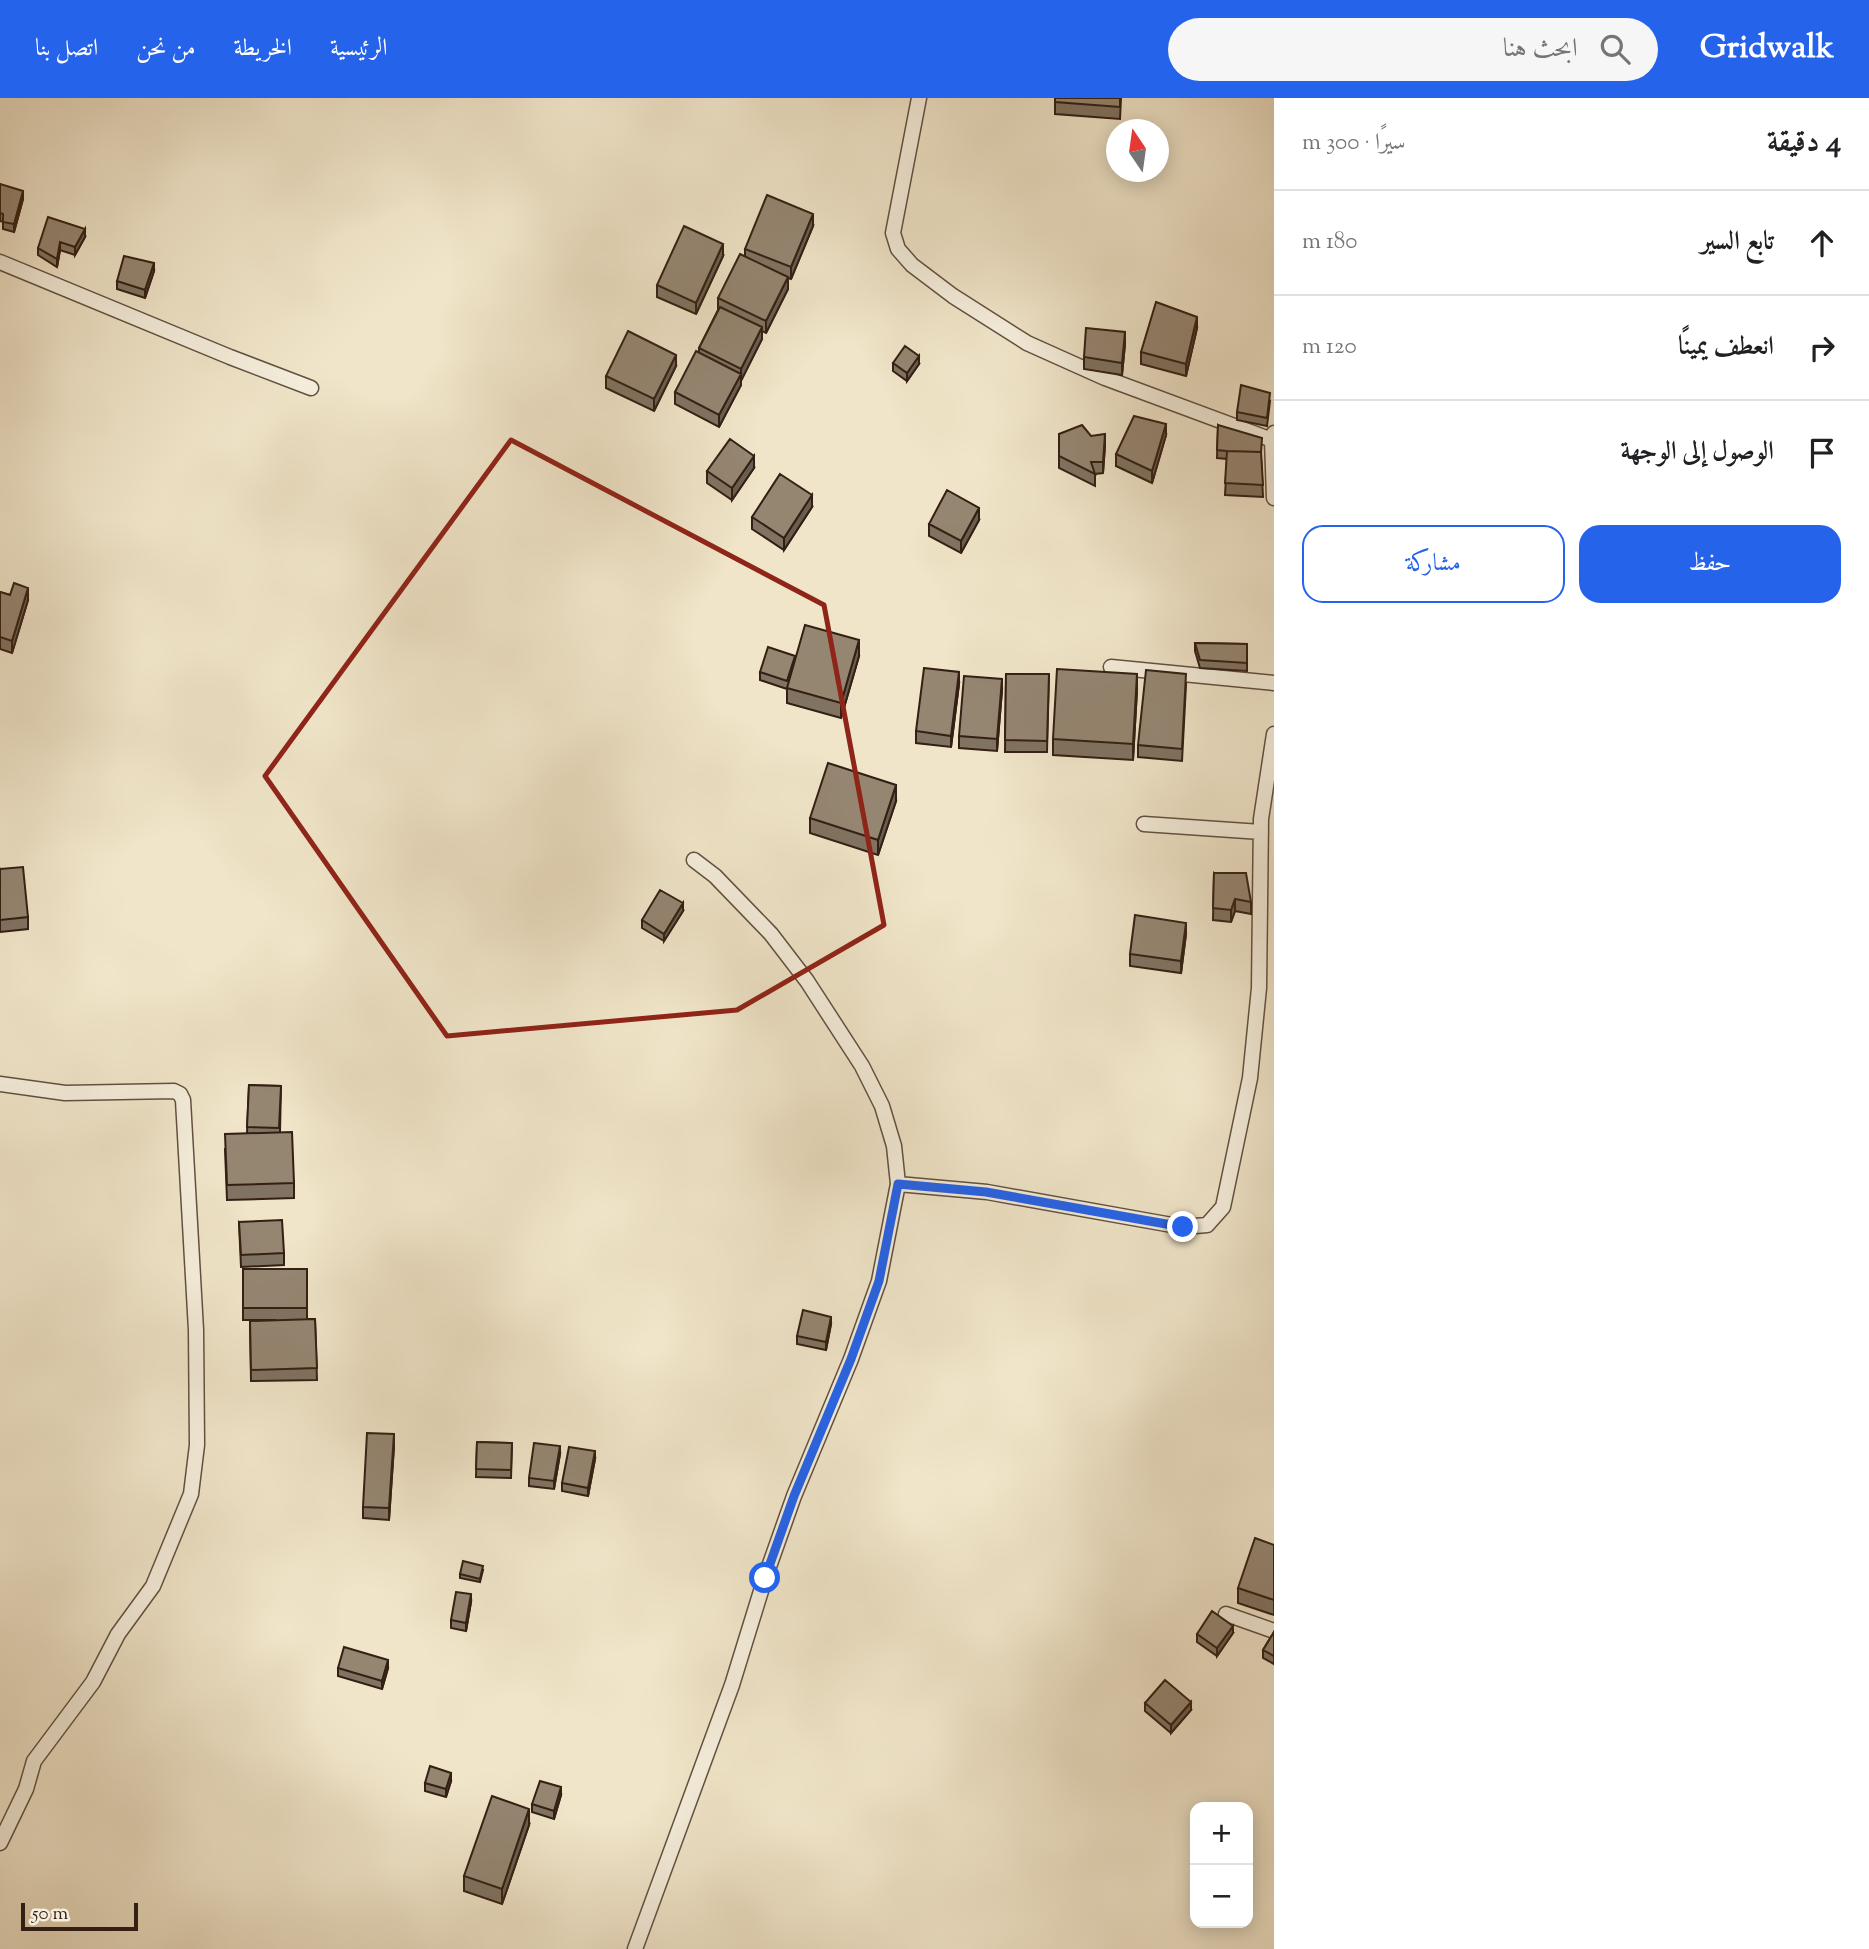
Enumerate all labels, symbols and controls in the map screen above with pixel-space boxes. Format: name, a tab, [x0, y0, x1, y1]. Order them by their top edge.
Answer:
search box	[1168, 18, 1658, 81]
text: Gridwalk	[1700, 25, 1834, 73]
icon: search	[1596, 30, 1634, 68]
text: ابحث هنا	[1503, 31, 1578, 68]
text: اتصل بنا	[35, 32, 98, 66]
text: من نحن	[136, 32, 196, 66]
text: الخريطة	[234, 32, 292, 66]
text: الرئيسية	[330, 32, 388, 66]
north arrow	[1106, 119, 1169, 182]
text: 4 دقيقة	[1767, 122, 1841, 165]
text: سيرًا · 300 m	[1302, 127, 1406, 160]
text: تابع السير	[1701, 224, 1774, 261]
icon: ahead	[1803, 224, 1841, 262]
text: 180 m	[1302, 226, 1357, 259]
text: انعطف يمينًا	[1678, 329, 1774, 366]
icon: right	[1803, 329, 1841, 367]
text: 120 m	[1302, 331, 1357, 364]
text: الوصول إلى الوجهة	[1620, 434, 1774, 471]
icon: arrive	[1803, 434, 1841, 472]
button: مشاركة	[1302, 525, 1565, 603]
button: حفظ	[1579, 525, 1841, 603]
route end	[1167, 1211, 1198, 1242]
route start	[749, 1562, 780, 1593]
map controls	[1190, 1802, 1253, 1928]
button: +	[1190, 1802, 1253, 1865]
button: −	[1190, 1865, 1253, 1928]
scale bar	[21, 1900, 138, 1932]
text: 50 m	[32, 1901, 68, 1928]

